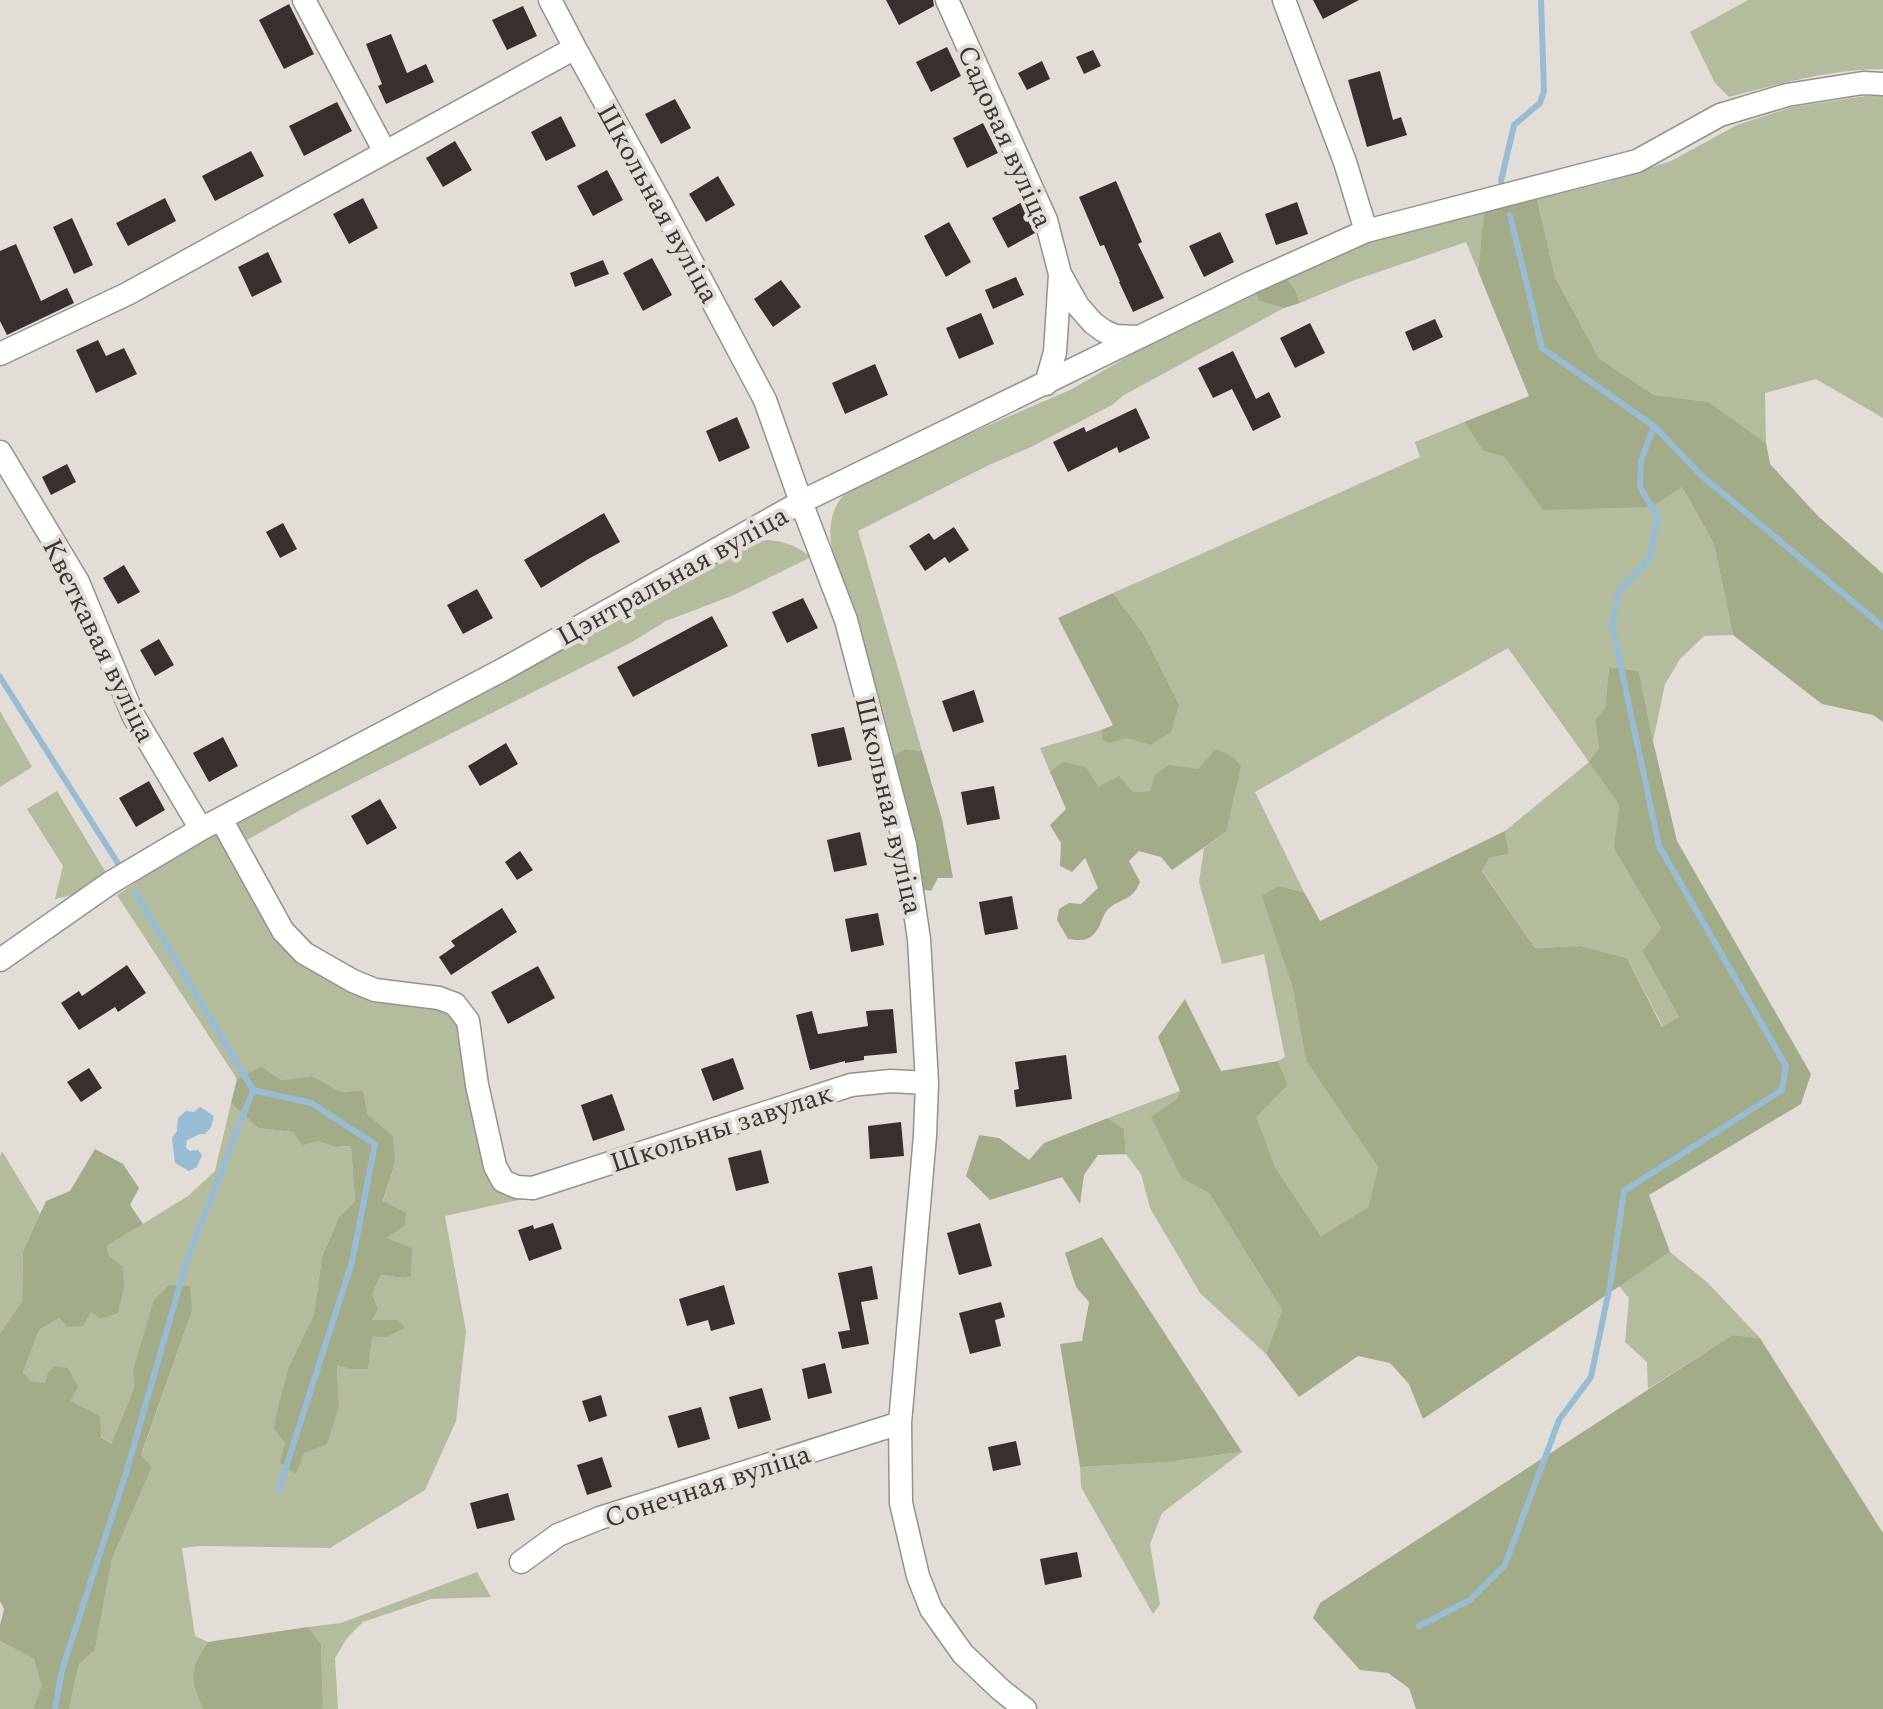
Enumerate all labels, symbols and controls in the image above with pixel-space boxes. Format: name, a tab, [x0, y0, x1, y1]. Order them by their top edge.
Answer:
street label: Садовая вуліца	[945, 38, 1064, 235]
street label: Школьная вуліца	[585, 96, 731, 312]
street label: Цэнтральная вуліца	[549, 495, 797, 658]
street label: Кветкавая вуліца	[31, 531, 167, 750]
street label: Школьная вуліца	[843, 692, 935, 919]
street label: Школьны завулак	[604, 1072, 839, 1185]
street label: Сонечная вуліца	[599, 1433, 816, 1540]

